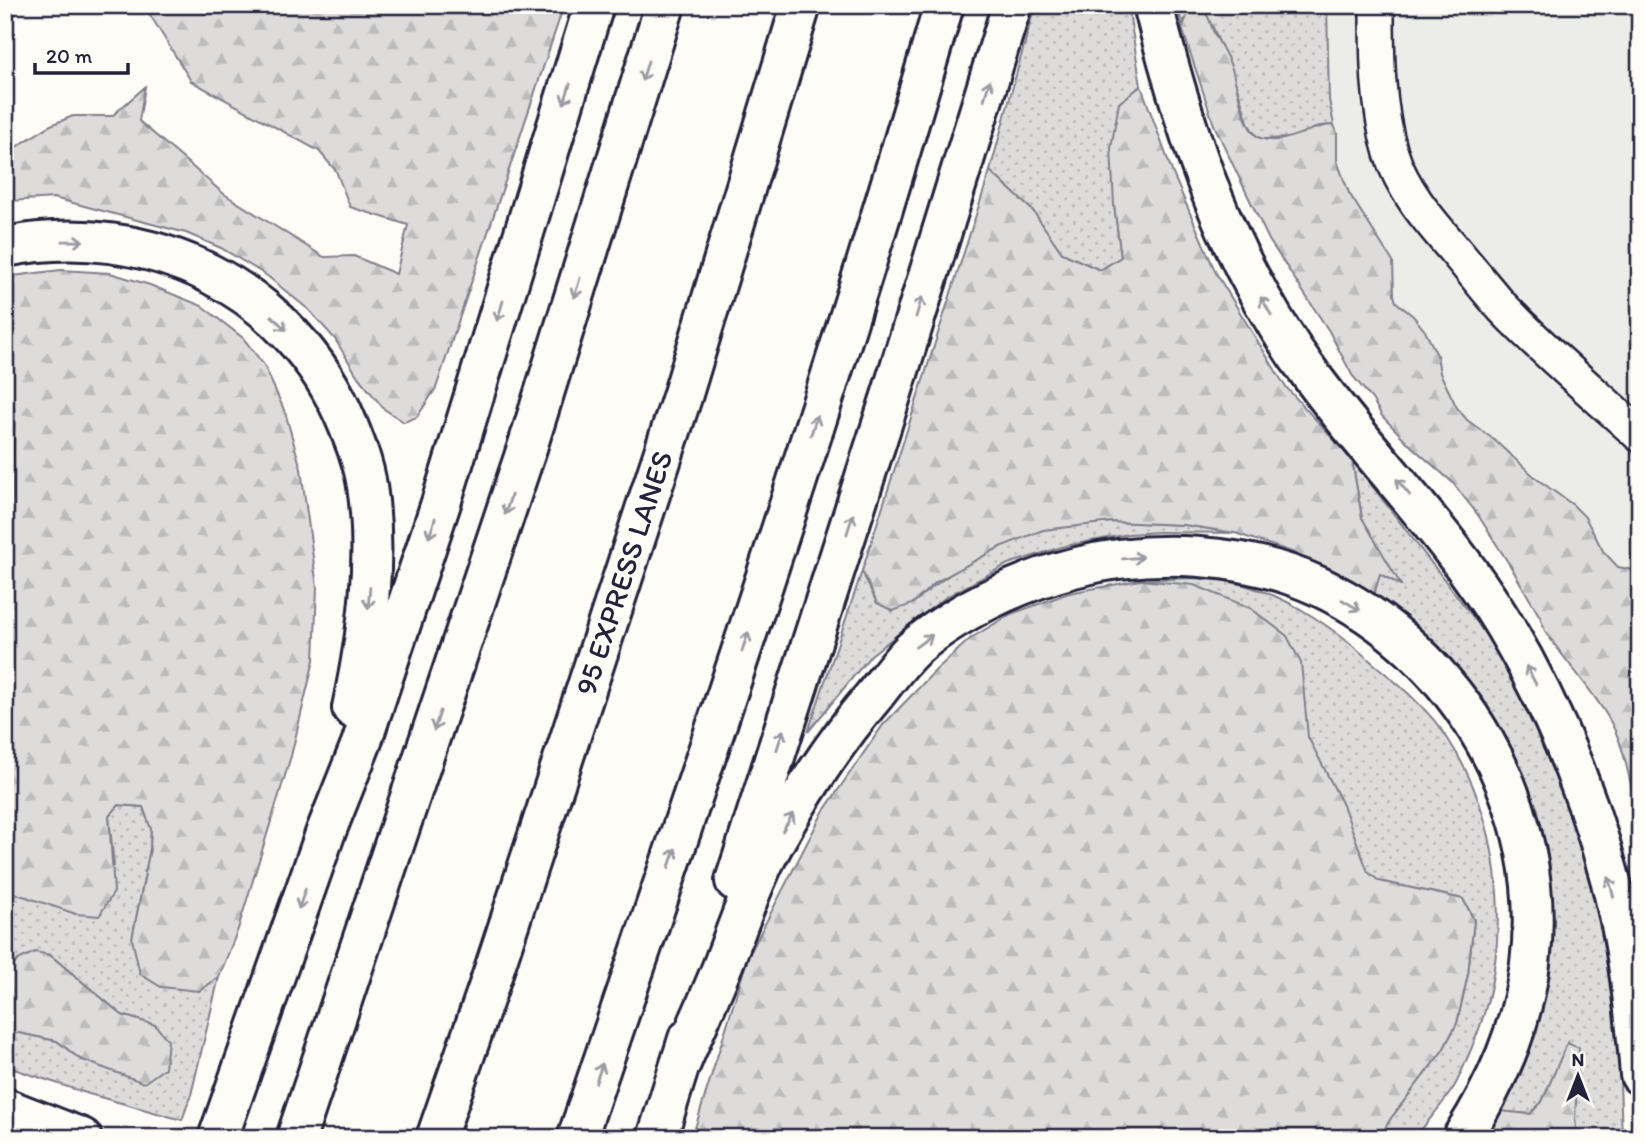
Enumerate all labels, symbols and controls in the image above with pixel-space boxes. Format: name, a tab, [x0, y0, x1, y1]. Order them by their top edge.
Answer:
scale bar	[35, 32, 128, 76]
text: 20 m	[46, 43, 93, 68]
one-way arrow	[637, 59, 650, 81]
one-way arrow	[981, 79, 994, 101]
one-way arrow	[559, 83, 572, 105]
one-way arrow	[61, 234, 84, 248]
one-way arrow	[570, 276, 582, 298]
one-way arrow	[913, 296, 926, 318]
one-way arrow	[1259, 296, 1273, 316]
one-way arrow	[492, 300, 505, 322]
one-way arrow	[270, 314, 287, 331]
one-way arrow	[809, 415, 822, 437]
street label: 95 EXPRESS LANES	[567, 446, 680, 700]
one-way arrow	[1395, 479, 1411, 497]
one-way arrow	[501, 493, 513, 515]
one-way arrow	[845, 513, 857, 535]
one-way arrow	[425, 517, 437, 539]
one-way arrow	[1121, 551, 1143, 564]
one-way arrow	[362, 586, 375, 609]
one-way arrow	[1340, 598, 1360, 612]
one-way arrow	[740, 632, 753, 654]
one-way arrow	[915, 634, 934, 649]
one-way arrow	[1523, 665, 1537, 685]
one-way arrow	[430, 709, 442, 731]
one-way arrow	[775, 730, 788, 752]
one-way arrow	[781, 812, 795, 832]
one-way arrow	[667, 847, 680, 869]
one-way arrow	[1604, 876, 1617, 899]
one-way arrow	[295, 887, 307, 909]
north arrow	[1544, 1042, 1614, 1112]
text: N	[1572, 1048, 1584, 1071]
one-way arrow	[594, 1063, 606, 1085]

